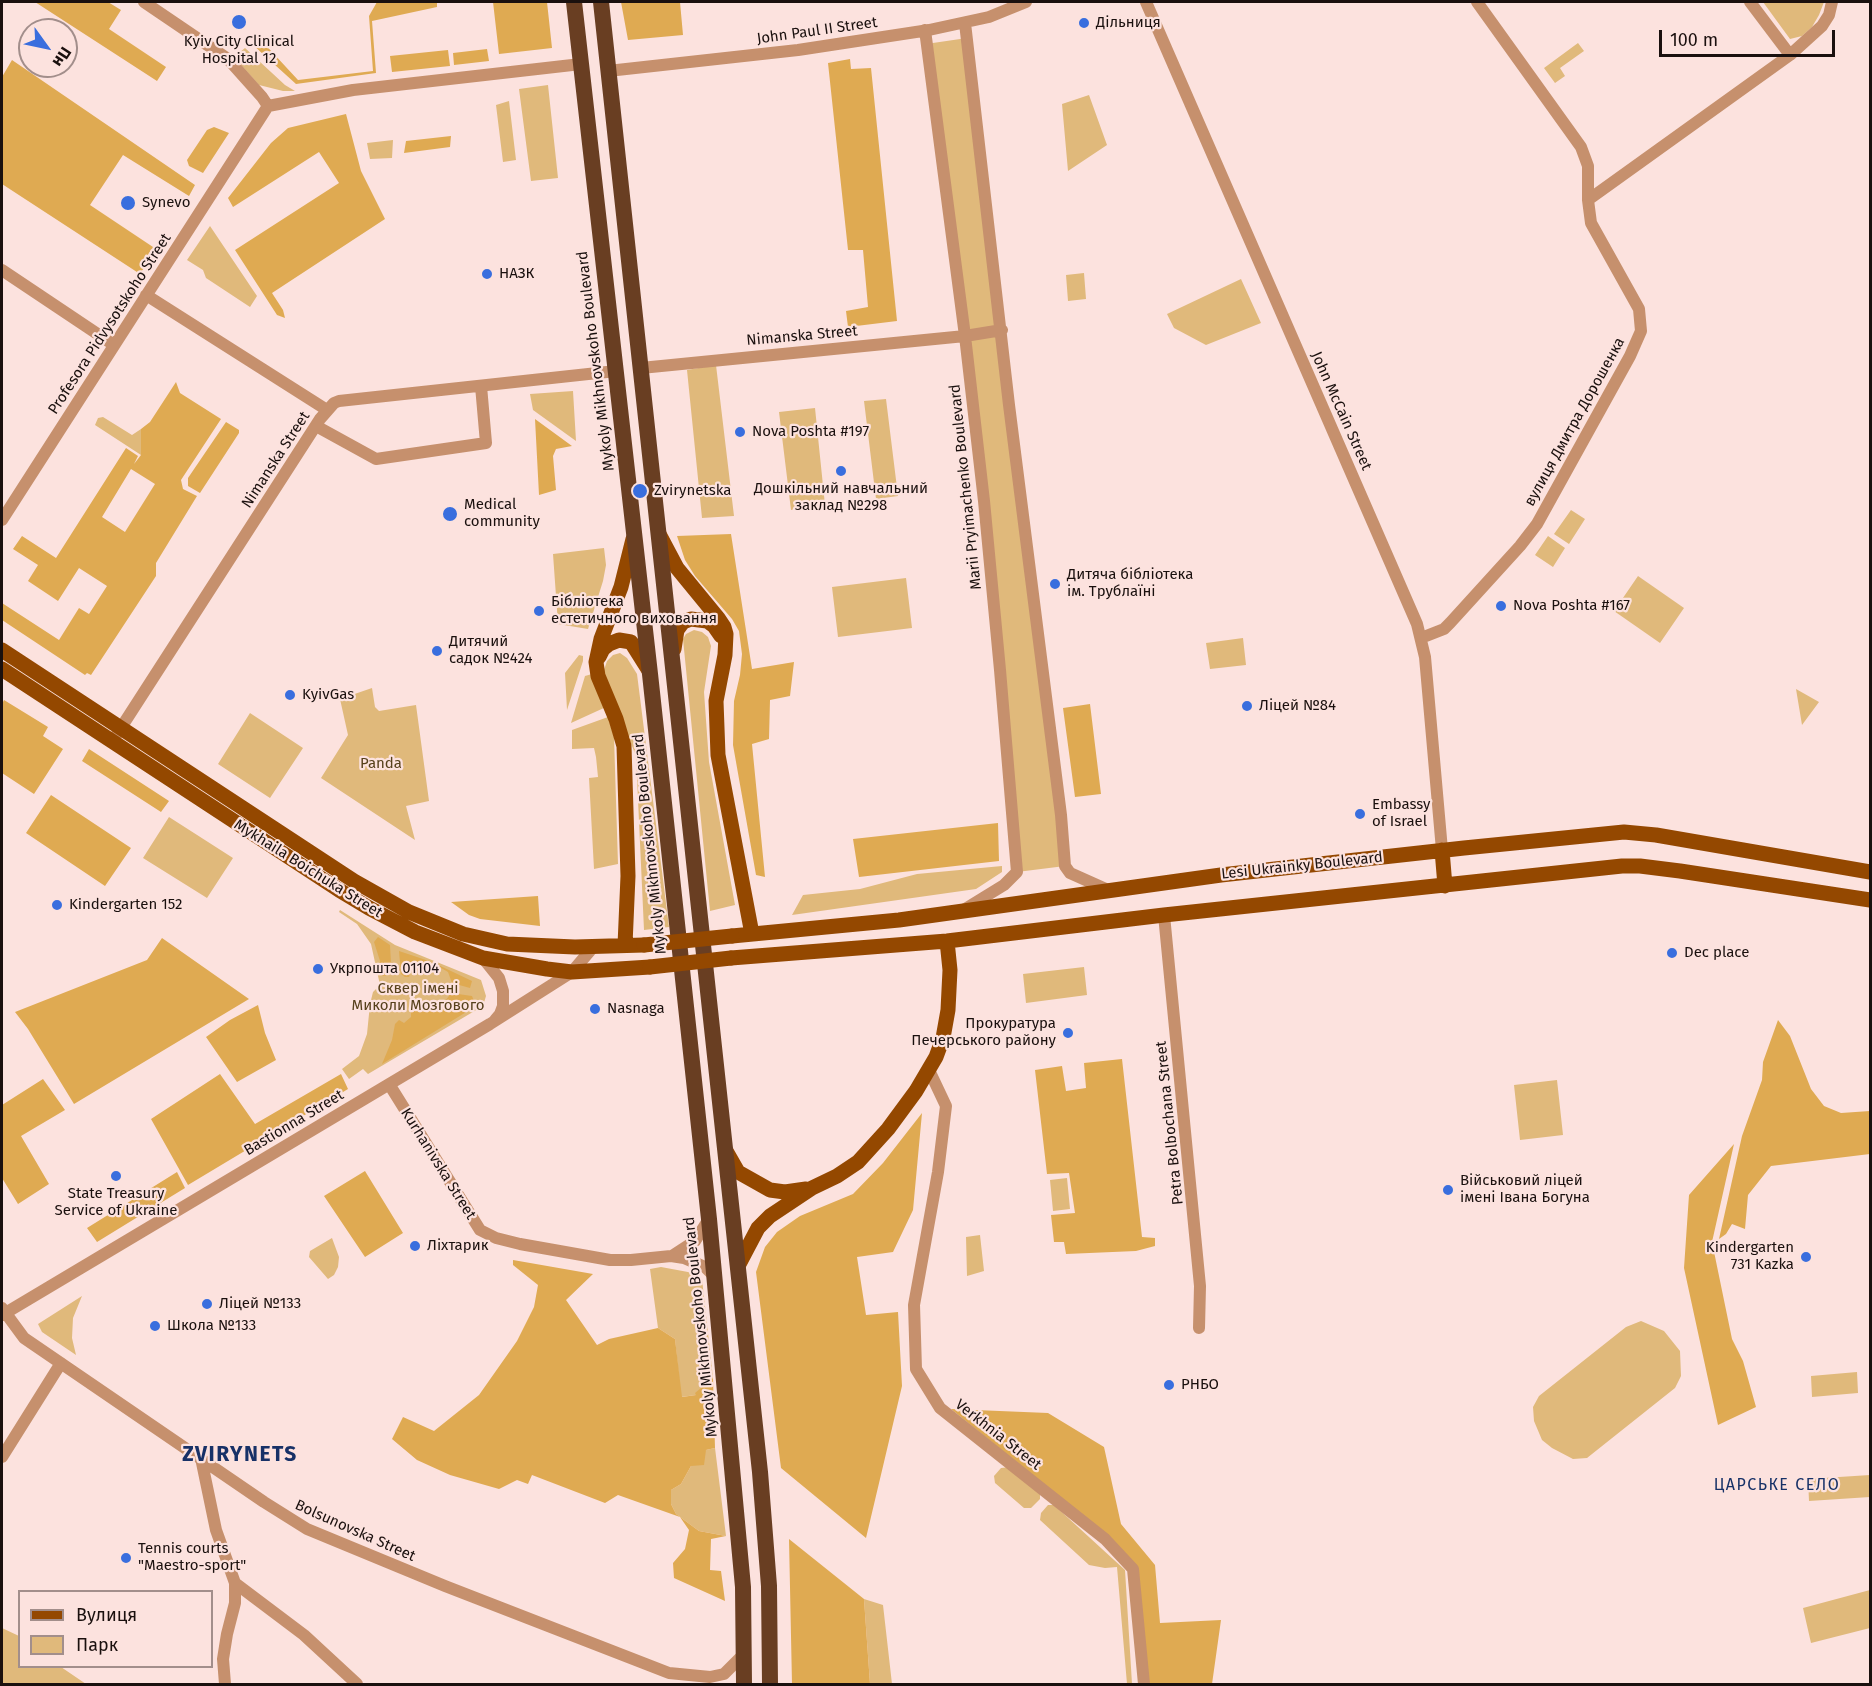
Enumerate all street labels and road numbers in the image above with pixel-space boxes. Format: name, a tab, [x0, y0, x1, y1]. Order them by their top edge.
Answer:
street label: John Paul II Street	[756, 14, 878, 48]
street label: Profesora Pidvysotskoho Street	[45, 230, 175, 418]
street label: Mykoly Mikhnovskoho Boulevard	[574, 250, 618, 472]
street label: Nimanska Street	[746, 322, 858, 350]
street label: вулиця Дмитра Дорошенка	[1521, 334, 1629, 510]
street label: John McCain Street	[1307, 349, 1375, 473]
street label: Marii Pryimachenko Boulevard	[946, 383, 986, 591]
street label: Nimanska Street	[238, 408, 314, 512]
street label: Mykoly Mikhnovskoho Boulevard	[629, 733, 671, 955]
street label: Mykhaila Boichuka Street	[231, 816, 385, 922]
street label: Lesi Ukrainky Boulevard	[1220, 849, 1384, 883]
street label: Petra Bolbochana Street	[1152, 1040, 1188, 1206]
street label: Bastionna Street	[241, 1086, 347, 1160]
street label: Kurhanivska Street	[397, 1105, 479, 1223]
street label: Mykoly Mikhnovskoho Boulevard	[680, 1216, 722, 1438]
street label: Verkhnia Street	[951, 1396, 1045, 1474]
street label: Bolsunovska Street	[292, 1496, 418, 1566]

